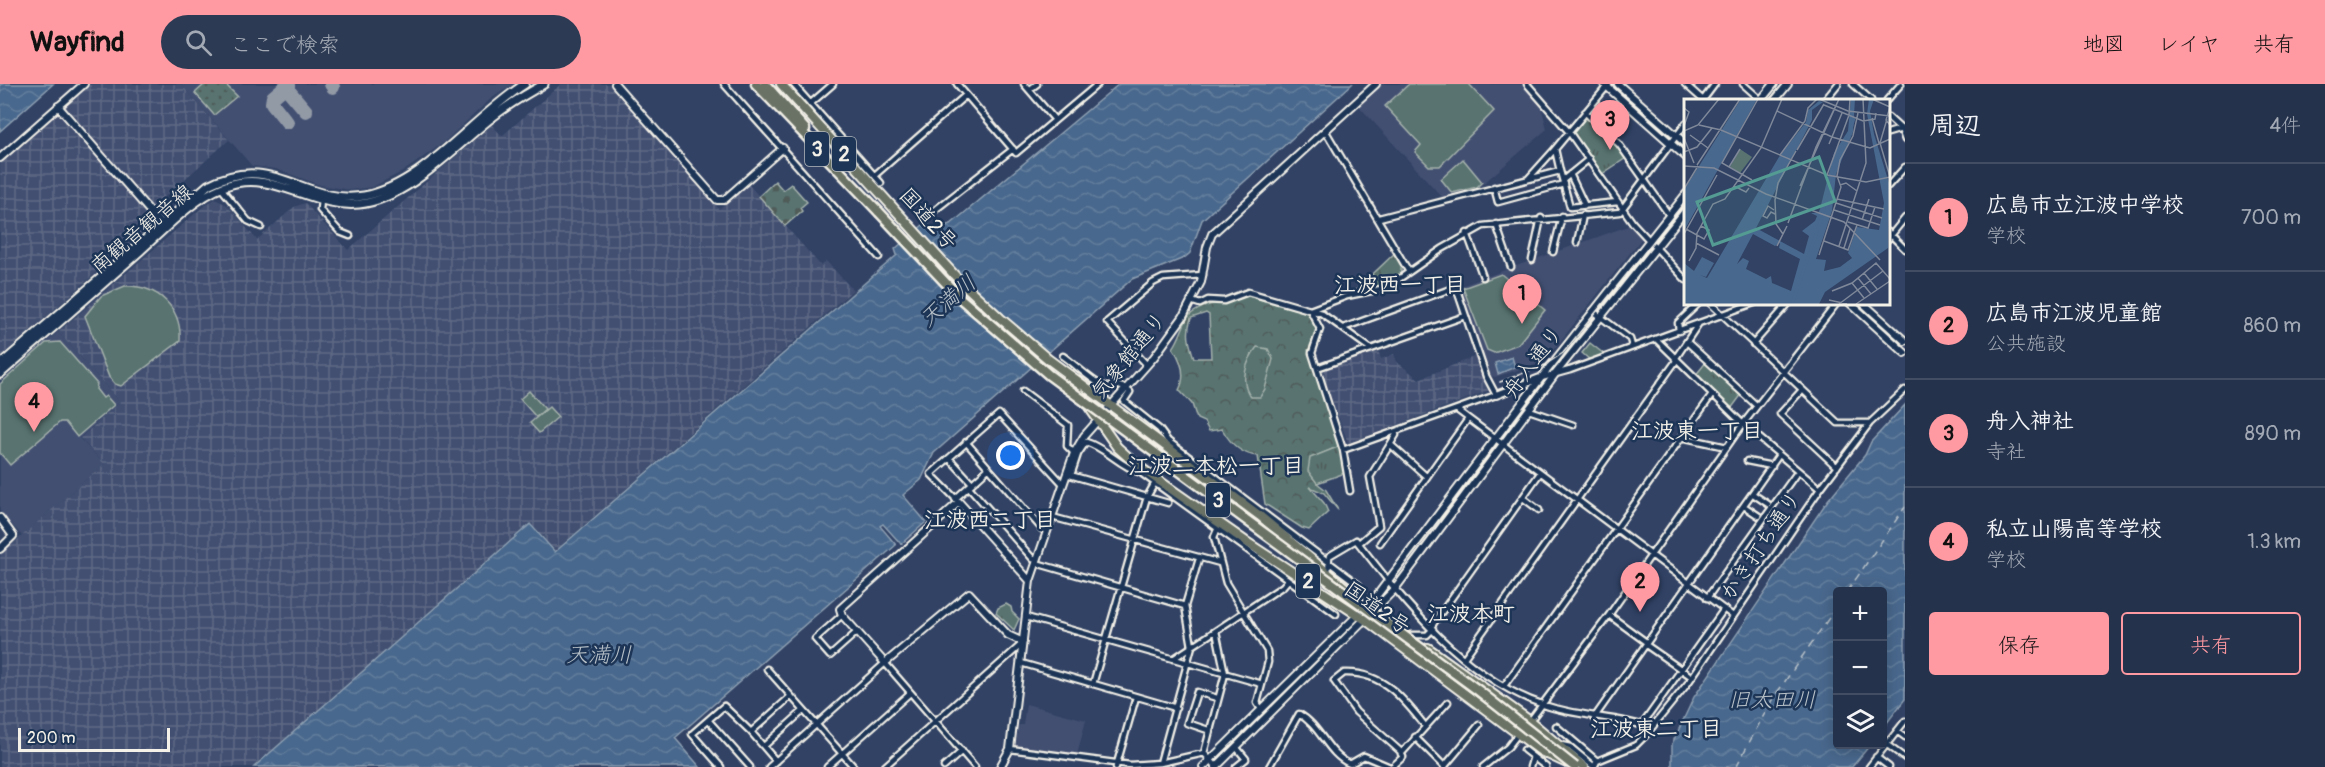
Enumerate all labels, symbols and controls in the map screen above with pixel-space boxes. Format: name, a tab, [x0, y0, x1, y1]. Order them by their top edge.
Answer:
search box	[161, 15, 581, 69]
text: Wayfind	[30, 25, 125, 60]
icon: search	[182, 26, 215, 59]
text: ここで検索	[230, 31, 340, 59]
text: 地図	[2083, 31, 2125, 58]
text: レイヤ	[2158, 31, 2220, 58]
text: 共有	[2253, 31, 2295, 58]
inset map	[1684, 99, 1890, 304]
pin: 3	[1590, 100, 1630, 150]
text: 周辺	[1929, 110, 1981, 142]
text: 4件	[2269, 113, 2301, 138]
road number: 3	[805, 132, 829, 166]
road number: 2	[832, 137, 856, 171]
street label: 南観音観音線	[85, 178, 199, 280]
street label: 国道2号	[893, 182, 963, 256]
text: 広島市立江波中学校	[1986, 191, 2184, 219]
text: 1	[1945, 205, 1952, 230]
text: 700 m	[2241, 205, 2301, 230]
text: 学校	[1986, 223, 2026, 248]
water label: 天満川	[914, 269, 982, 333]
district label: 江波西一丁目	[1334, 271, 1466, 299]
pin: 1	[1502, 274, 1541, 324]
text: 広島市江波児童館	[1986, 299, 2162, 327]
street label: 気象館通り	[1085, 307, 1173, 405]
text: 2	[1943, 313, 1954, 338]
text: 860 m	[2244, 313, 2301, 338]
street label: 舟入通り	[1497, 320, 1569, 404]
text: 公共施設	[1986, 331, 2066, 356]
pin: 4	[15, 382, 54, 432]
text: 舟入神社	[1986, 407, 2074, 435]
district label: 江波東一丁目	[1631, 417, 1763, 445]
text: 3	[1943, 421, 1954, 446]
text: 890 m	[2245, 421, 2301, 446]
text: 寺社	[1986, 439, 2026, 464]
your location	[996, 441, 1025, 470]
district label: 江波二本松一丁目	[1128, 452, 1304, 480]
road number: 3	[1206, 483, 1230, 517]
street label: かき打ち通り	[1715, 486, 1807, 606]
district label: 江波西二丁目	[924, 506, 1056, 534]
text: 私立山陽高等学校	[1986, 515, 2162, 543]
text: 4	[1943, 529, 1954, 554]
text: 1.3 km	[2247, 529, 2301, 554]
text: 学校	[1986, 547, 2026, 572]
pin: 2	[1620, 562, 1660, 612]
road number: 2	[1296, 564, 1320, 598]
street label: 国道2号	[1339, 576, 1415, 640]
map controls	[1833, 587, 1887, 749]
button: +	[1833, 587, 1887, 641]
district label: 江波本町	[1427, 600, 1515, 628]
button: 保存	[1929, 612, 2109, 675]
button: 共有	[2121, 612, 2301, 675]
water label: 天満川	[566, 641, 632, 669]
button: −	[1833, 641, 1887, 695]
water label: 旧太田川	[1728, 686, 1816, 714]
button: layers	[1833, 695, 1887, 749]
district label: 江波東二丁目	[1590, 715, 1722, 743]
scale bar	[18, 725, 170, 752]
text: 200 m	[27, 728, 75, 748]

